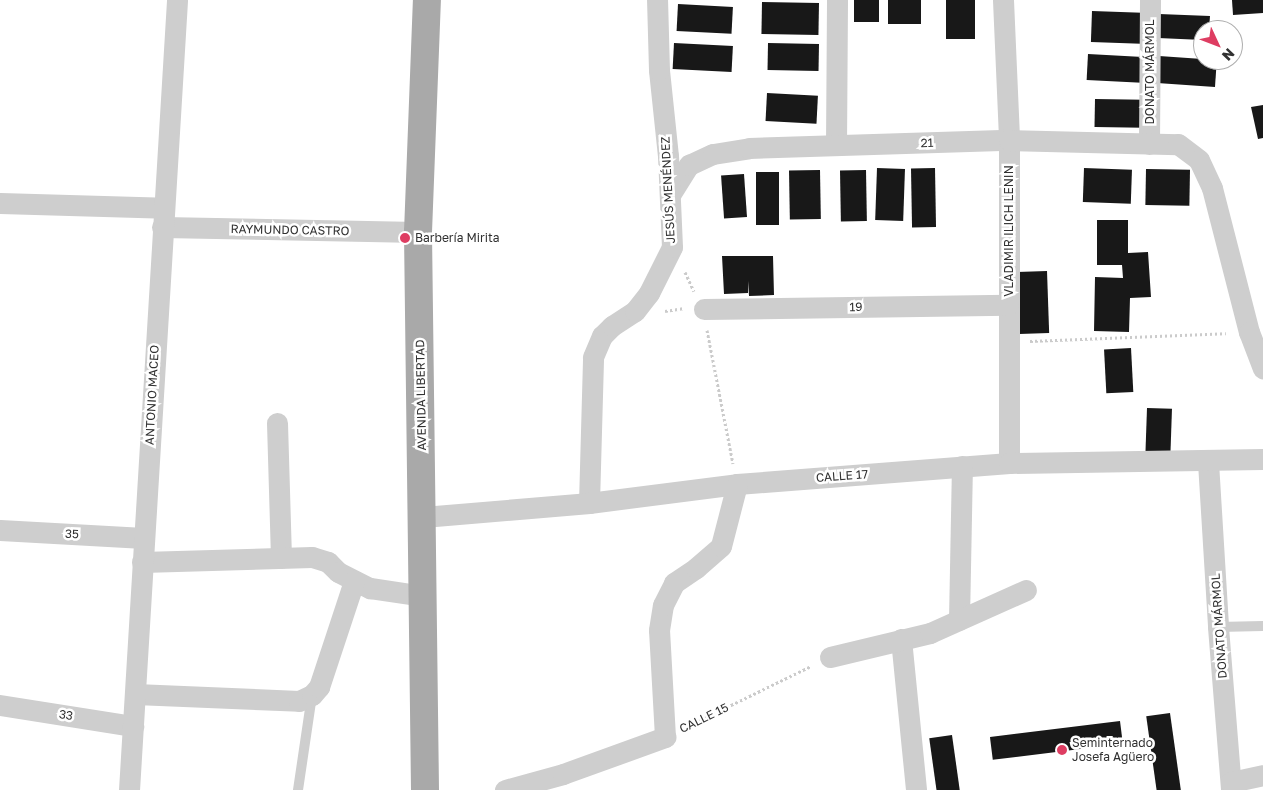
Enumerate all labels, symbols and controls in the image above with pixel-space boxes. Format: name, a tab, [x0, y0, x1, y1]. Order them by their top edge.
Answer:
street label: DONATO MÁRMOL	[1143, 19, 1157, 125]
north arrow	[1193, 20, 1243, 70]
text: N	[1219, 45, 1238, 65]
street label: JESÚS MENÉNDEZ	[658, 136, 678, 244]
street label: 21	[920, 136, 934, 150]
street label: VLADIMIR ILICH LENIN	[1002, 165, 1016, 297]
street label: RAYMUNDO CASTRO	[230, 222, 350, 238]
place label: Barbería Mirita	[415, 231, 500, 245]
marker: Barbería Mirita	[399, 232, 411, 244]
street label: 19	[849, 300, 863, 314]
street label: AVENIDA LIBERTAD	[413, 339, 429, 451]
street label: ANTONIO MACEO	[142, 344, 162, 446]
street label: CALLE 17	[815, 467, 869, 485]
street label: 35	[65, 526, 79, 542]
street label: DONATO MÁRMOL	[1208, 573, 1230, 679]
street label: CALLE 15	[677, 700, 731, 736]
street label: 33	[58, 707, 74, 723]
place label: Seminternado Josefa Agüero	[1072, 736, 1154, 764]
marker: Seminternado Josefa Agüero	[1056, 744, 1068, 756]

